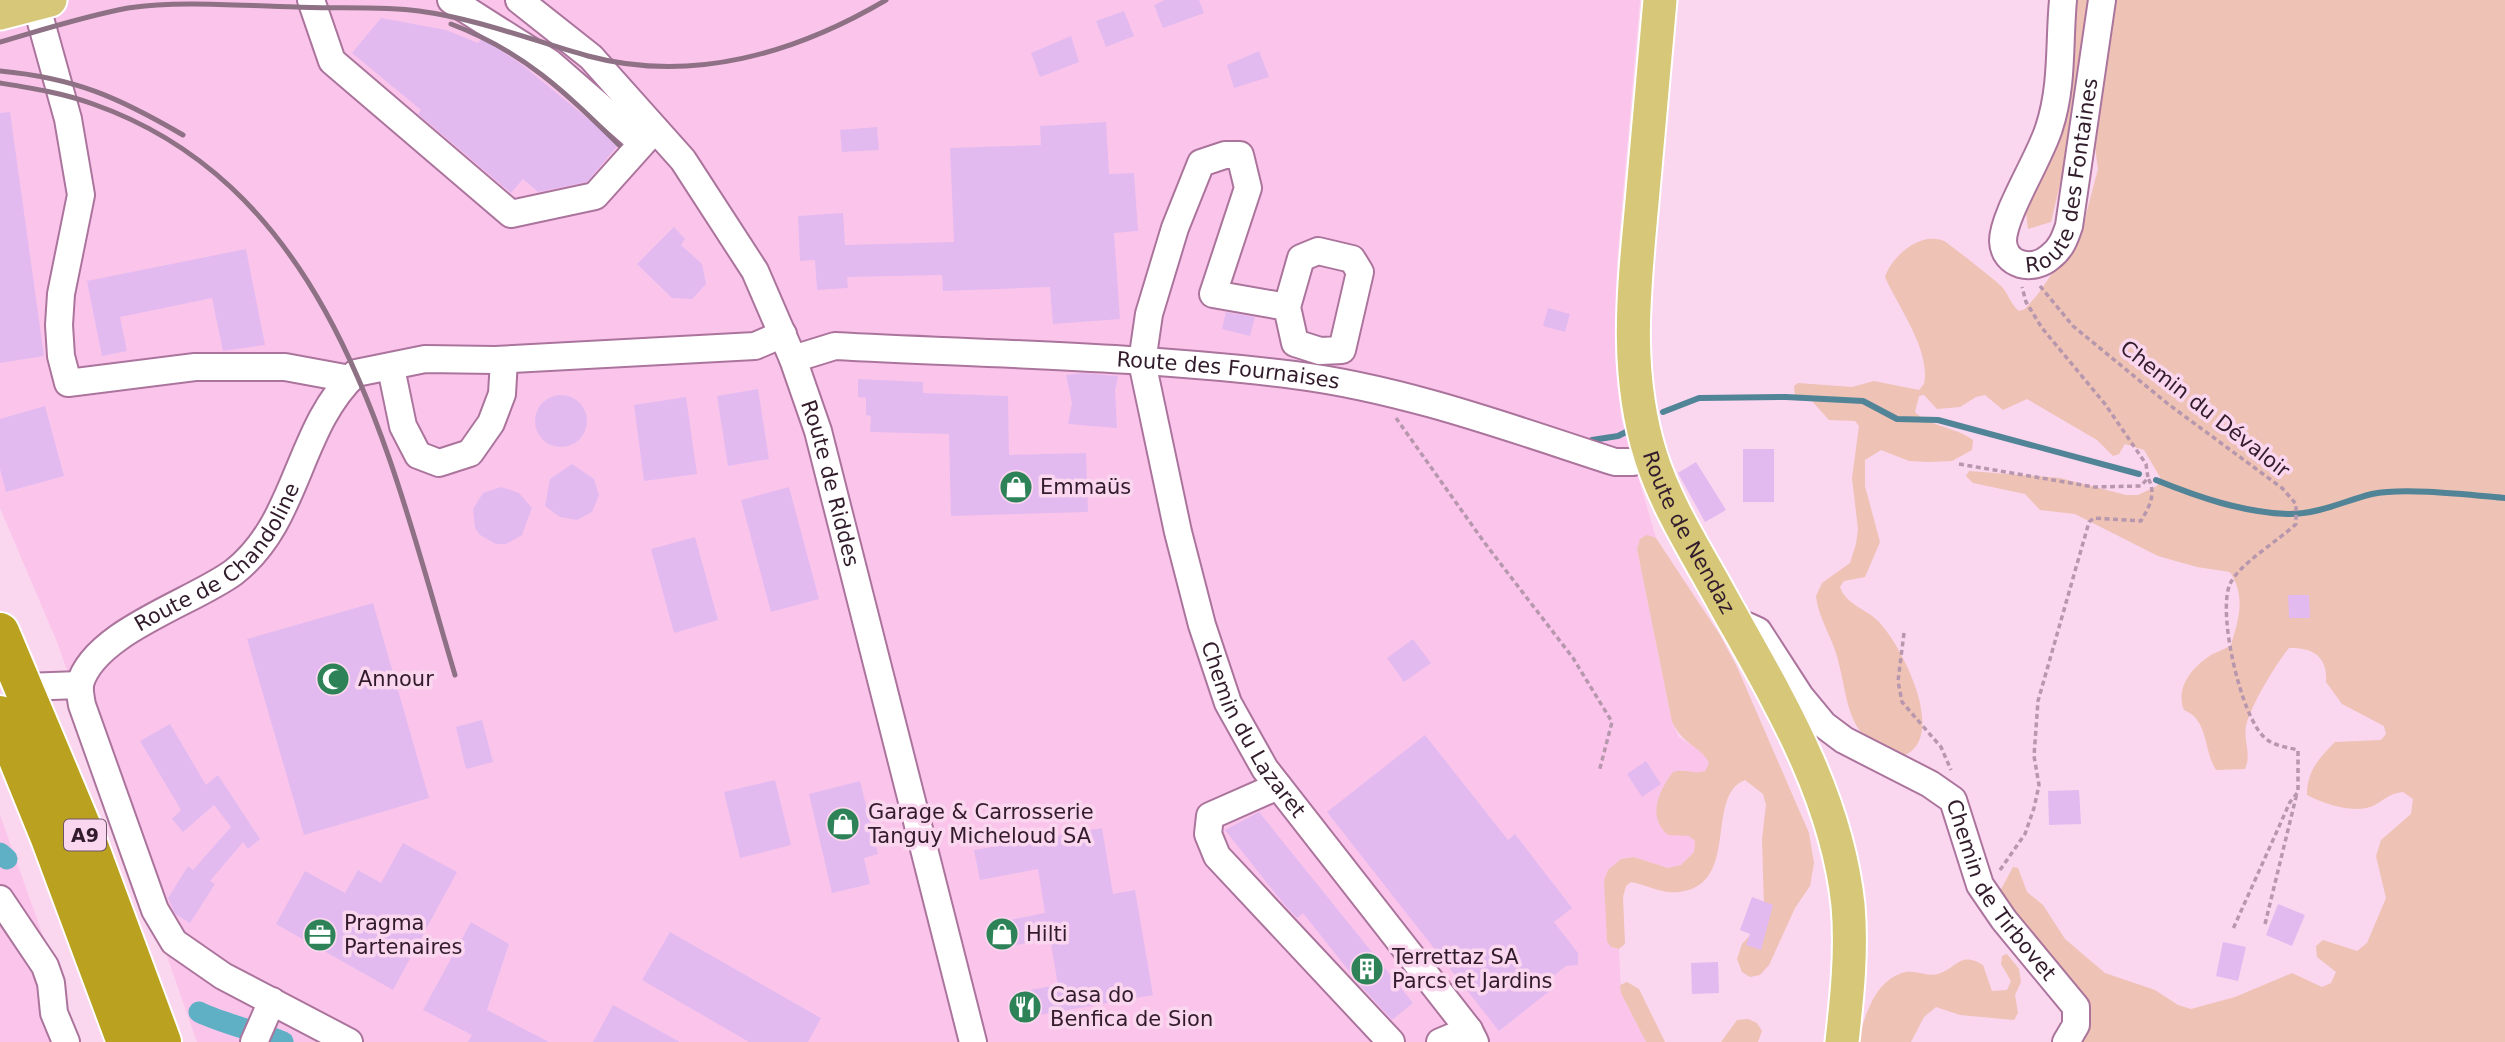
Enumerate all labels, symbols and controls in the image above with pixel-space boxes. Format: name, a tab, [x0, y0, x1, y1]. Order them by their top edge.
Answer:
street label: Route des Fontaines	[2024, 76, 2102, 278]
street label: Chemin du Dévaloir	[2116, 336, 2295, 483]
street label: Route des Fournaises	[1116, 347, 1342, 394]
street label: Route de Riddes	[796, 397, 864, 569]
street label: Route de Nendaz	[1638, 448, 1740, 618]
shop icon: Emmaüs	[997, 468, 1035, 506]
place label: Emmaüs	[1040, 475, 1131, 499]
street label: Route de Chandoline	[130, 479, 304, 636]
street label: Chemin du Lazaret	[1196, 638, 1310, 822]
mosque icon: Annour	[314, 660, 352, 698]
place label: Annour	[358, 667, 434, 691]
street label: Chemin de Tirbovet	[1942, 796, 2061, 985]
place label: Garage & Carrosserie Tanguy Micheloud SA	[867, 800, 1094, 848]
shop icon: Garage & Carrosserie Tanguy Micheloud SA	[824, 805, 862, 843]
road number: A9	[64, 820, 106, 850]
place label: Pragma Partenaires	[344, 911, 462, 959]
shop icon: Hilti	[983, 915, 1021, 953]
office icon: Pragma Partenaires	[301, 916, 339, 954]
place label: Hilti	[1026, 922, 1068, 946]
place label: Terrettaz SA Parcs et Jardins	[1391, 945, 1553, 993]
building icon: Terrettaz SA Parcs et Jardins	[1348, 950, 1386, 988]
place label: Casa do Benfica de Sion	[1050, 983, 1213, 1031]
restaurant icon: Casa do Benfica de Sion	[1006, 988, 1044, 1026]

